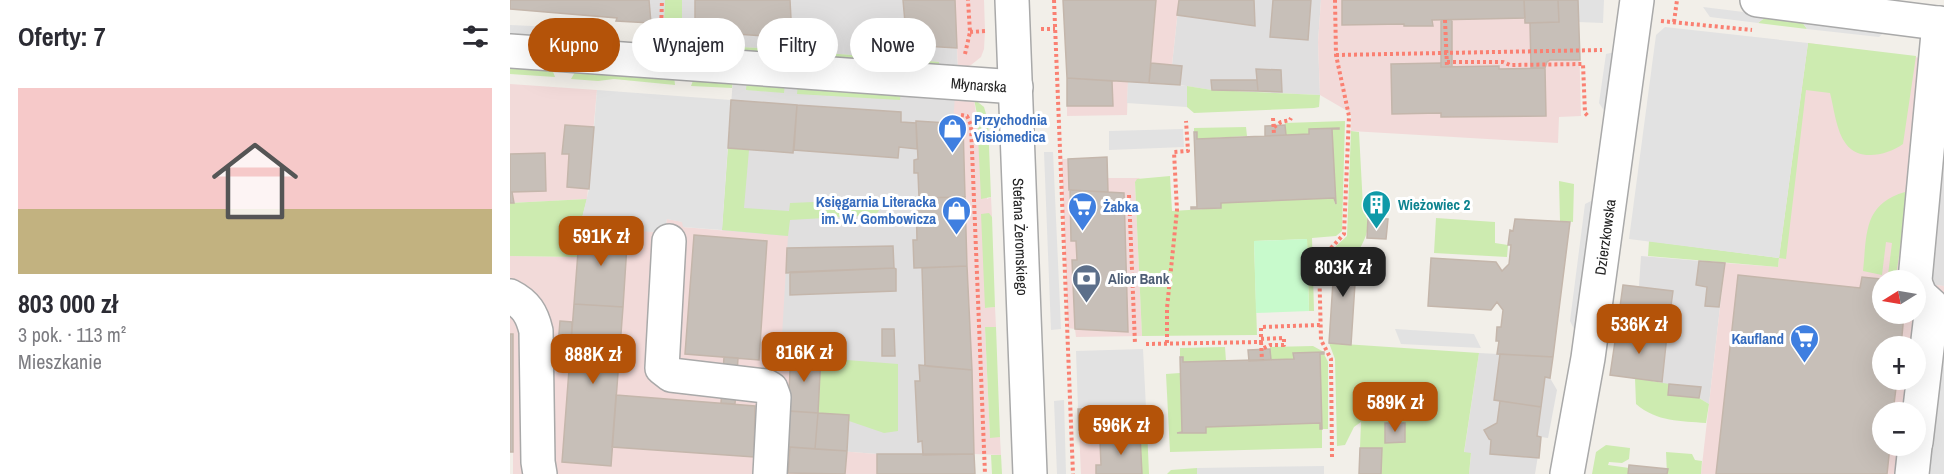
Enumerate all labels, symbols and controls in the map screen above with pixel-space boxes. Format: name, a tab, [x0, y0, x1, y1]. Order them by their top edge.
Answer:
chip: Kupno	[528, 18, 620, 72]
chip: Wynajem	[632, 18, 745, 72]
chip: Filtry	[757, 18, 838, 72]
chip: Nowe	[850, 18, 936, 72]
text: Oferty: 7	[18, 19, 106, 54]
icon: filters	[459, 20, 492, 53]
street label: Młynarska	[950, 72, 1008, 97]
place label: Przychodnia Visiomedica	[974, 109, 1047, 147]
shop icon: Przychodnia Visiomedica	[937, 112, 969, 154]
icon: home	[201, 127, 309, 235]
street label: Stefana Żeromskiego	[1008, 178, 1034, 296]
building icon: Wieżowiec 2	[1361, 188, 1393, 230]
supermarket icon: Żabka	[1066, 190, 1098, 232]
place label: Księgarnia Literacka im. W. Gombowicza	[816, 191, 936, 229]
shop icon: Księgarnia Literacka im. W. Gombowicza	[941, 194, 973, 236]
place label: Wieżowiec 2	[1398, 194, 1471, 215]
place label: Żabka	[1103, 196, 1139, 217]
street label: Dzierzkowska	[1589, 197, 1620, 276]
pin: 591K zł	[546, 216, 656, 267]
text: 591K zł	[573, 222, 629, 249]
pin: 803K zł	[1288, 247, 1398, 298]
text: 803K zł	[1315, 253, 1371, 280]
bank icon: Alior Bank	[1071, 262, 1103, 304]
place label: Alior Bank	[1108, 268, 1170, 289]
north arrow	[1872, 270, 1926, 324]
map controls	[1872, 270, 1926, 456]
text: 803 000 zł	[18, 286, 118, 321]
pin: 536K zł	[1584, 304, 1694, 355]
text: 536K zł	[1611, 310, 1667, 337]
text: 3 pok. · 113 m²	[18, 321, 126, 348]
supermarket icon: Kaufland	[1789, 322, 1821, 364]
place label: Kaufland	[1731, 328, 1784, 349]
pin: 816K zł	[749, 332, 859, 383]
pin: 888K zł	[538, 334, 648, 385]
button: +	[1872, 336, 1926, 390]
text: 816K zł	[776, 338, 832, 365]
text: 888K zł	[565, 340, 621, 367]
text: Mieszkanie	[18, 348, 102, 375]
pin: 589K zł	[1340, 382, 1450, 433]
text: 589K zł	[1367, 388, 1423, 415]
button: −	[1872, 402, 1926, 456]
pin: 596K zł	[1066, 405, 1176, 456]
text: 596K zł	[1093, 411, 1149, 438]

